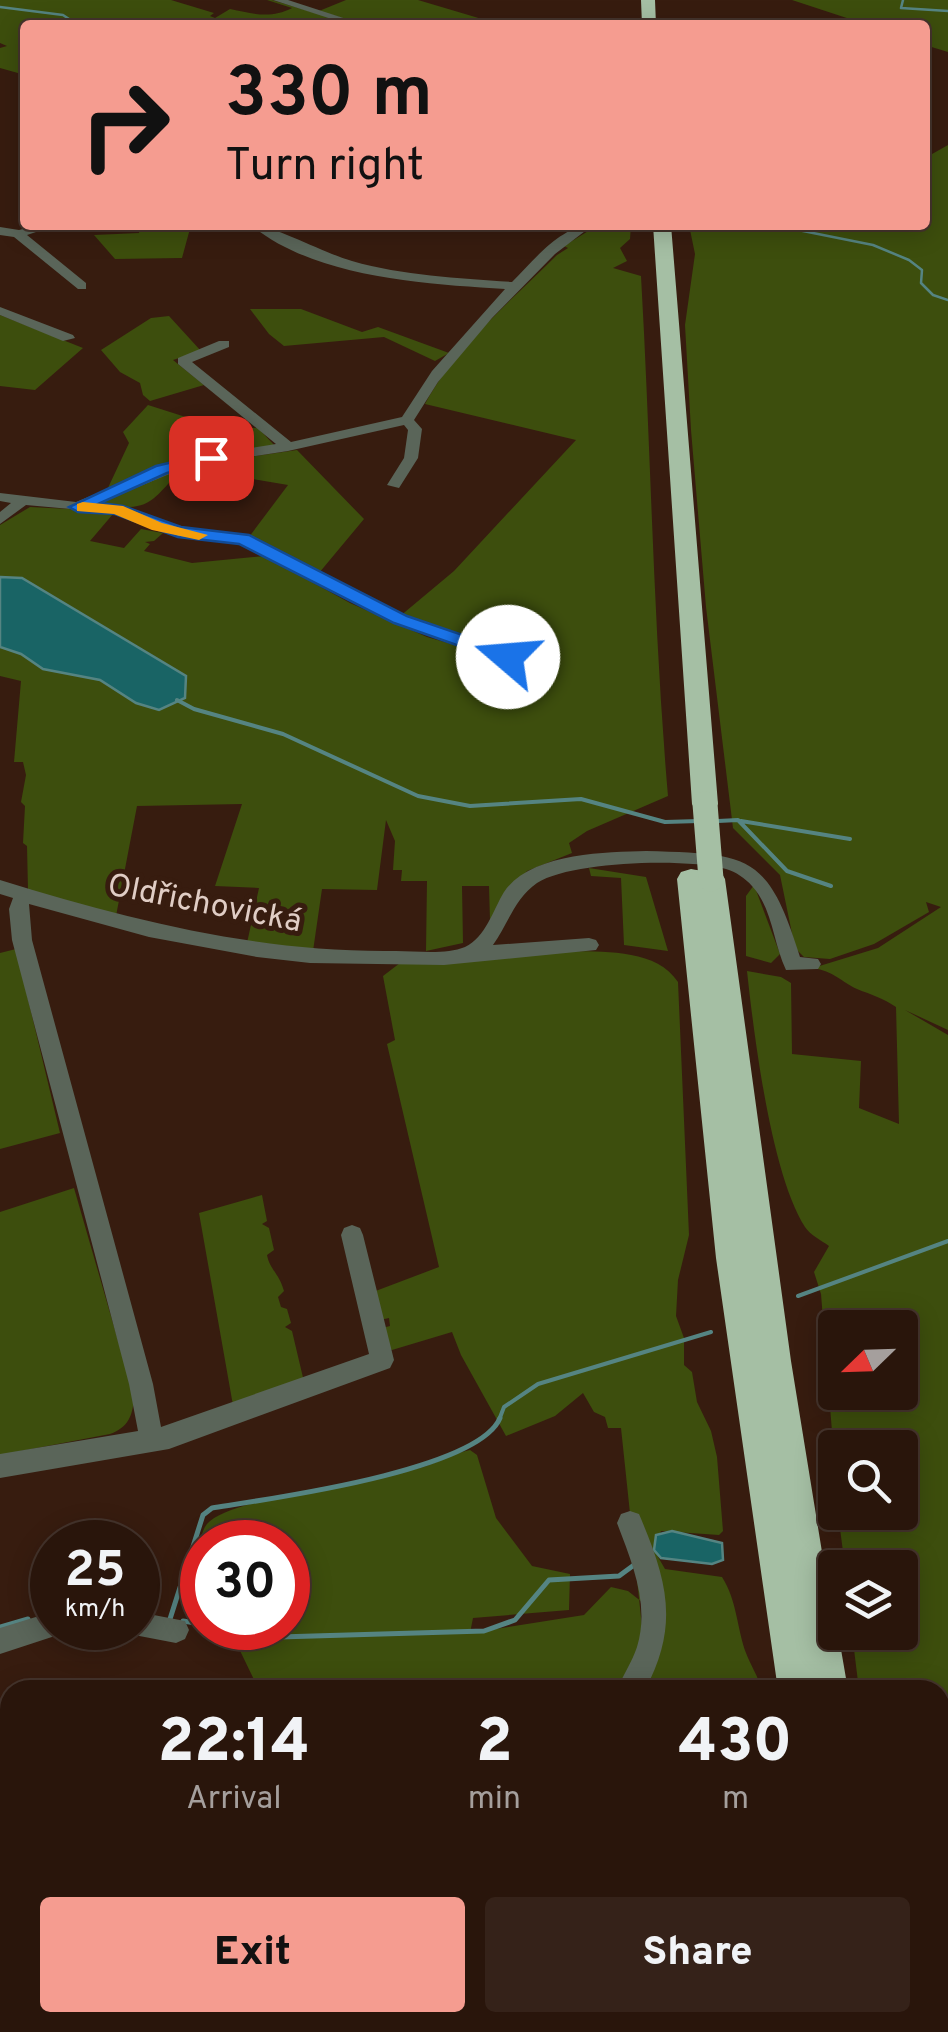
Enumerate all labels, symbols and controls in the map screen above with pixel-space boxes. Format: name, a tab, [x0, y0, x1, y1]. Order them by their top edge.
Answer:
text: 330 m	[225, 52, 433, 141]
icon: right	[60, 60, 190, 190]
text: Turn right	[225, 139, 424, 196]
pin	[169, 416, 254, 501]
icon: arrive	[184, 431, 239, 486]
position arrow	[456, 605, 560, 709]
street label: Oldřichovická	[104, 867, 305, 943]
north arrow	[818, 1310, 918, 1410]
map controls	[818, 1310, 918, 1650]
button: search	[818, 1430, 918, 1530]
speed limit sign: 30	[180, 1520, 310, 1650]
text: 25	[64, 1541, 126, 1604]
button: layers	[818, 1550, 918, 1650]
text: km/h	[65, 1594, 125, 1626]
text: 22:14	[158, 1707, 310, 1783]
text: 2	[476, 1707, 513, 1783]
text: 430	[679, 1707, 792, 1783]
text: Arrival	[186, 1780, 282, 1820]
text: min	[468, 1780, 521, 1820]
text: m	[722, 1780, 749, 1820]
button: Exit	[40, 1897, 465, 2012]
button: Share	[485, 1897, 910, 2012]

